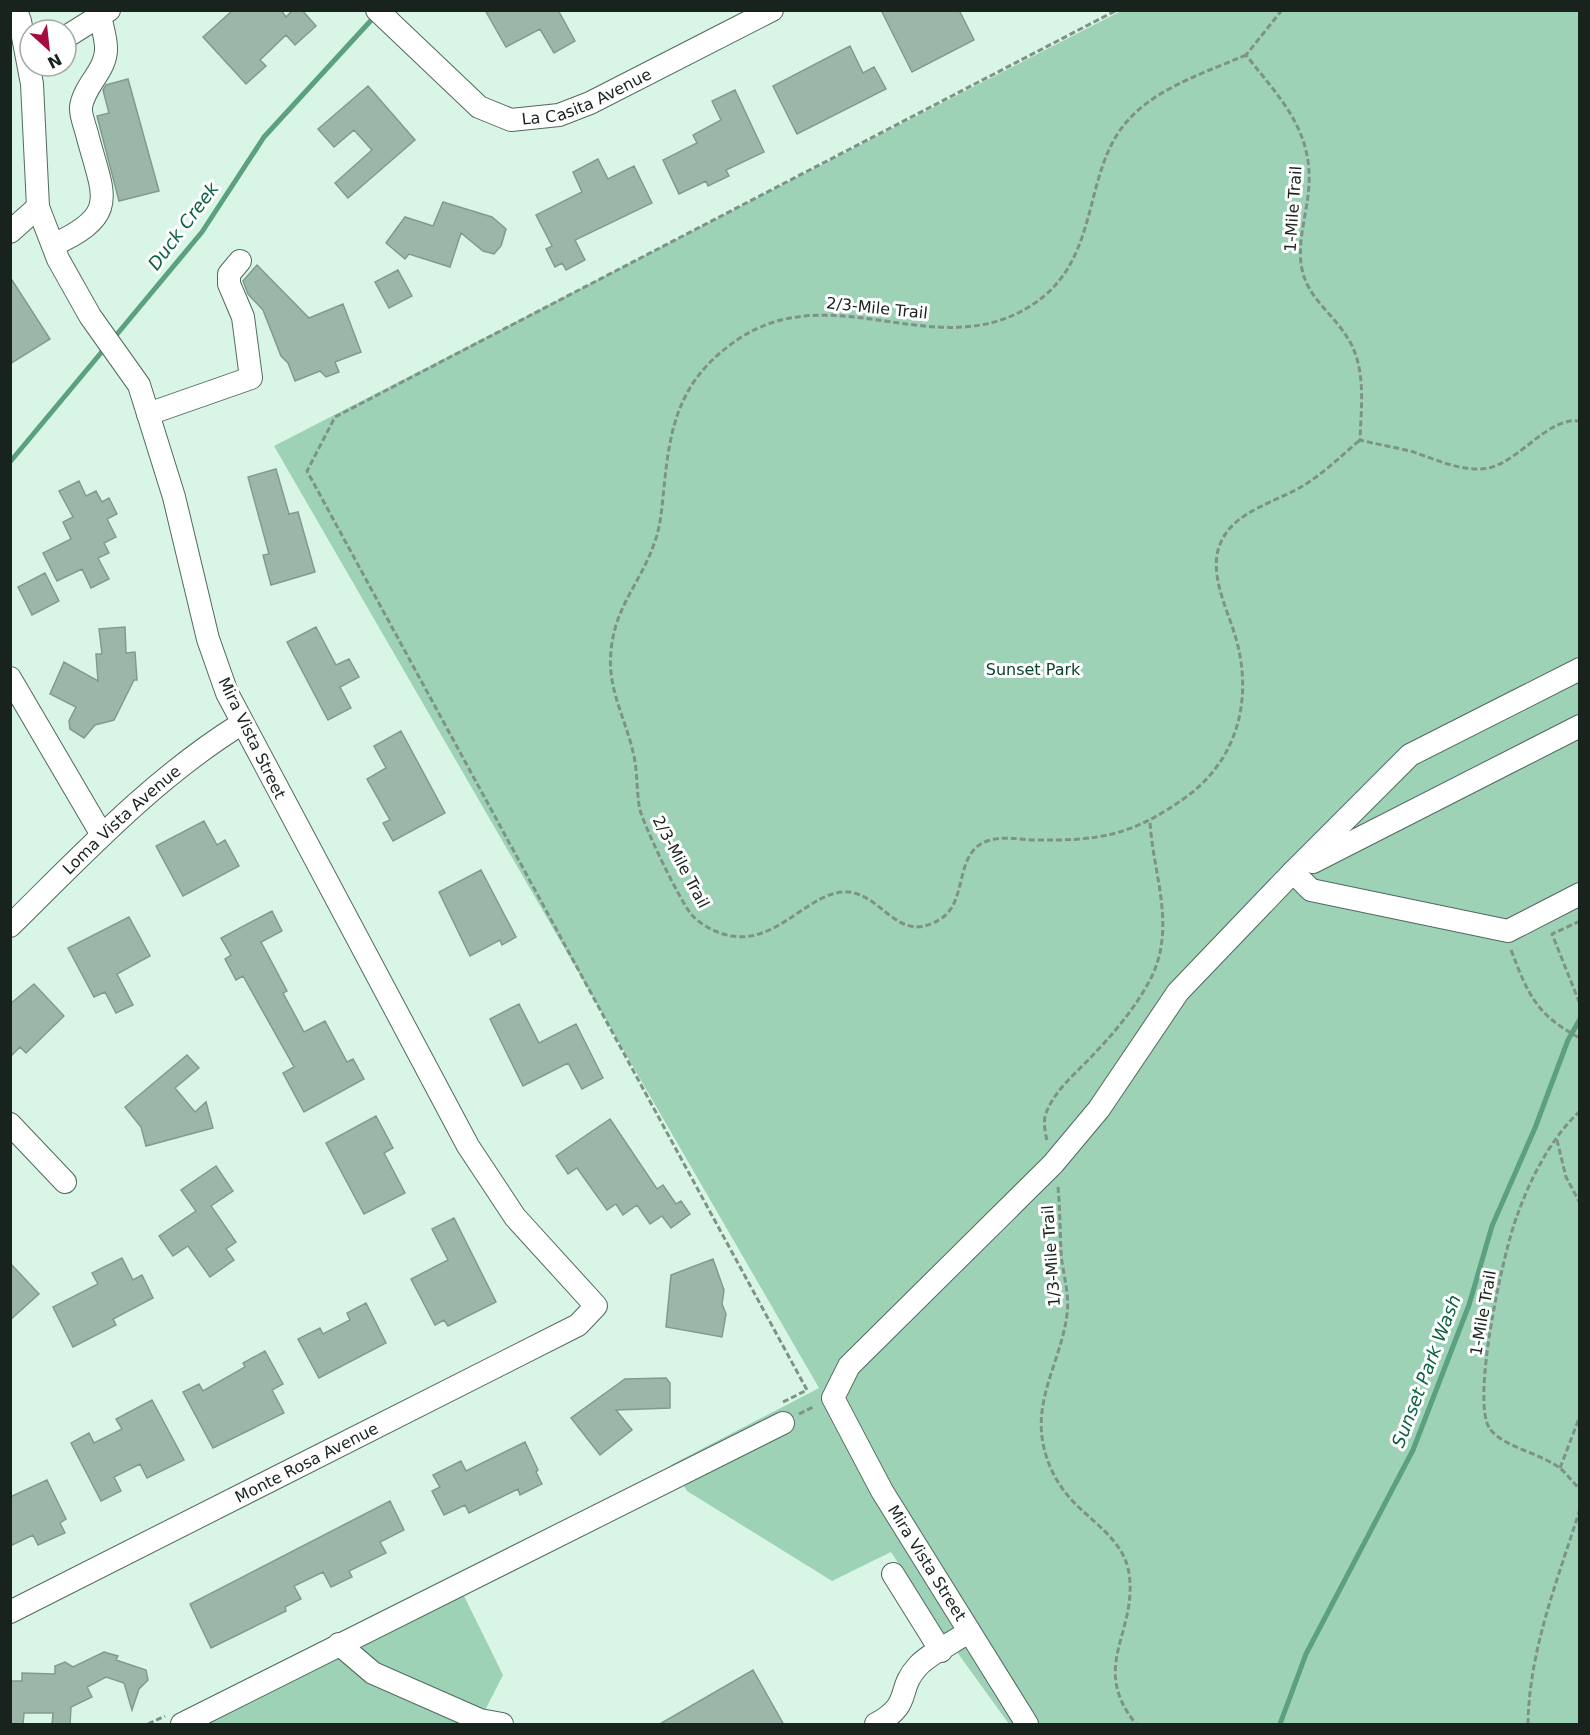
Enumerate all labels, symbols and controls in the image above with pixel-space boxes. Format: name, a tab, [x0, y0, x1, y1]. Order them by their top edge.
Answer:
north arrow	[18, 18, 78, 78]
text: N	[44, 49, 65, 72]
street label: La Casita Avenue	[521, 64, 654, 128]
street label: 1-Mile Trail	[1281, 165, 1305, 253]
water label: Duck Creek	[143, 177, 224, 274]
street label: 2/3-Mile Trail	[825, 293, 929, 323]
park label: Sunset Park	[986, 660, 1081, 679]
street label: Mira Vista Street	[214, 674, 290, 802]
street label: Loma Vista Avenue	[58, 761, 184, 878]
street label: 2/3-Mile Trail	[649, 813, 713, 911]
street label: 1/3-Mile Trail	[1038, 1205, 1064, 1307]
street label: 1-Mile Trail	[1466, 1269, 1500, 1357]
water label: Sunset Park Wash	[1387, 1292, 1465, 1450]
street label: Monte Rosa Avenue	[232, 1418, 381, 1506]
street label: Mira Vista Street	[884, 1502, 970, 1624]

